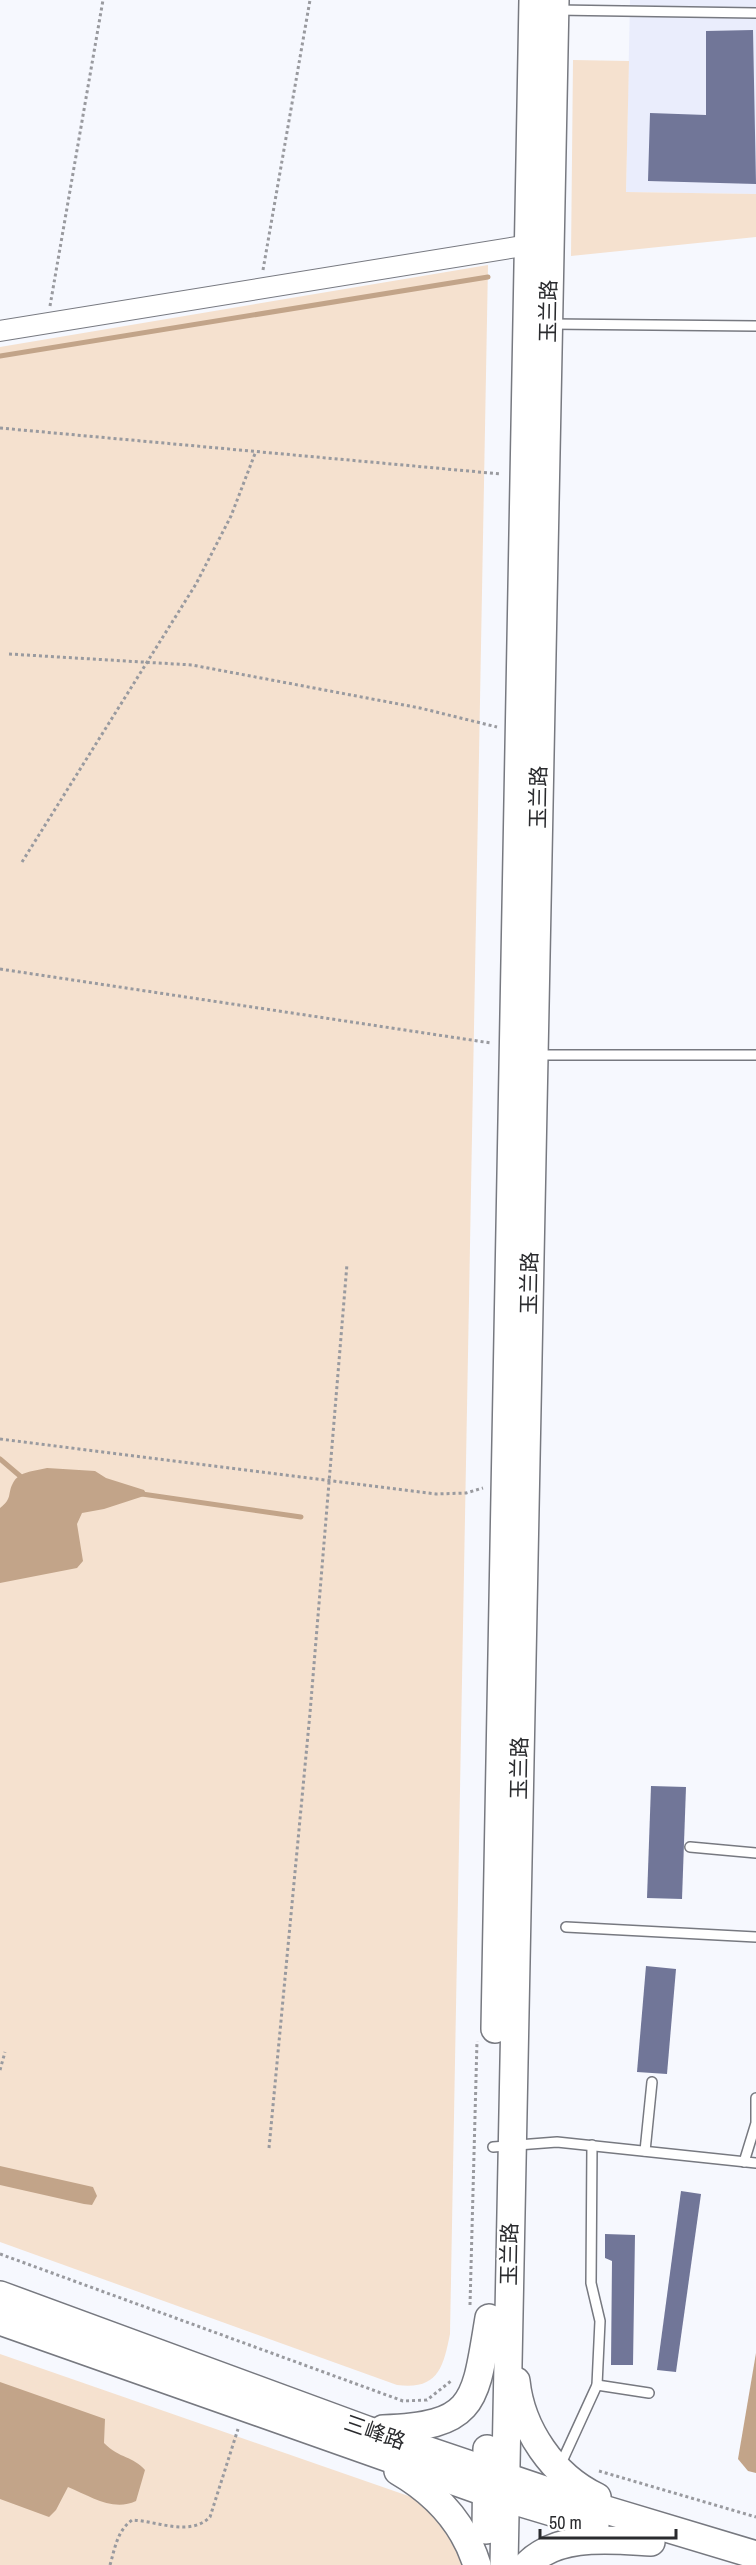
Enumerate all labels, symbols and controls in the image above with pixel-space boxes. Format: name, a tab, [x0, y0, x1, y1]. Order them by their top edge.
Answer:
street label: 玉兰路	[533, 279, 563, 343]
street label: 玉兰路	[523, 765, 553, 829]
street label: 玉兰路	[514, 1251, 544, 1315]
street label: 玉兰路	[504, 1736, 534, 1800]
street label: 玉兰路	[494, 2222, 524, 2286]
street label: 三峰路	[340, 2408, 410, 2456]
scale bar	[540, 2502, 676, 2540]
text: 50 m	[549, 2510, 582, 2535]

